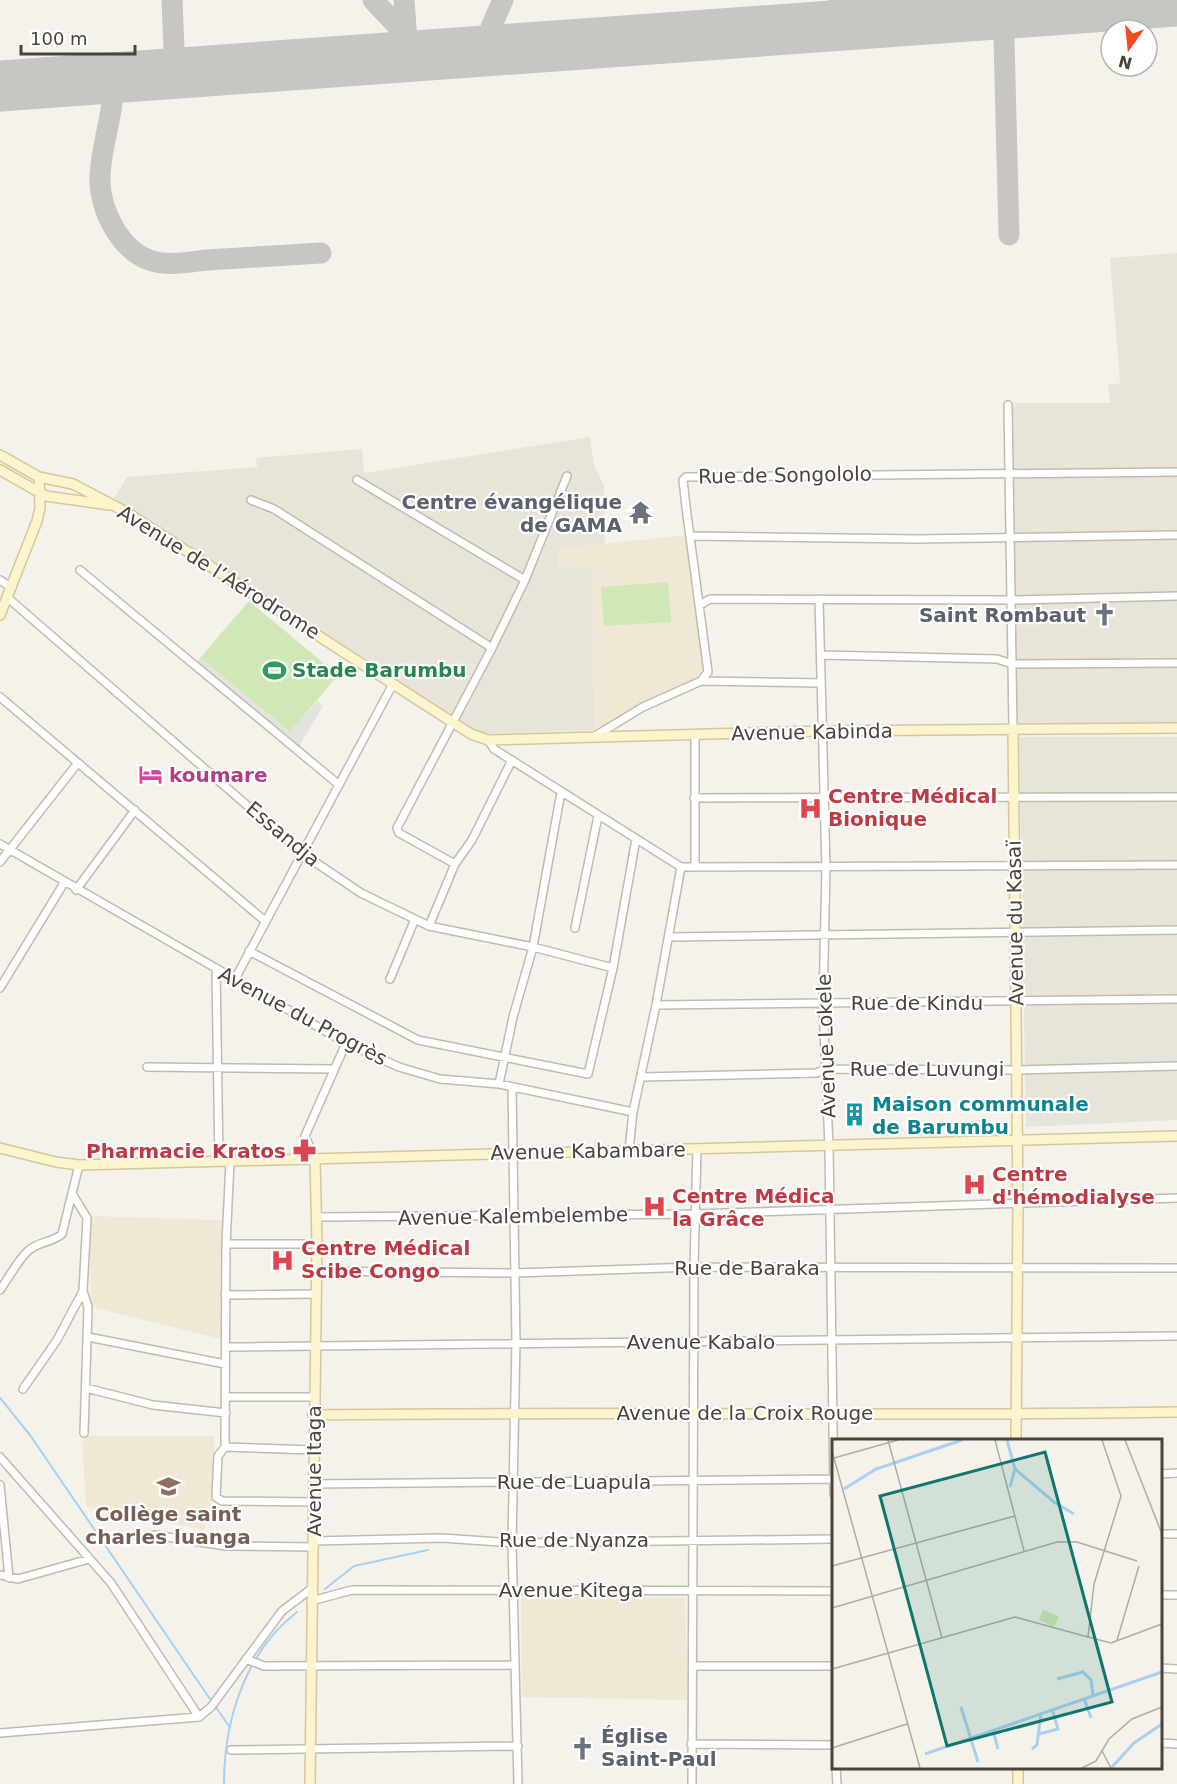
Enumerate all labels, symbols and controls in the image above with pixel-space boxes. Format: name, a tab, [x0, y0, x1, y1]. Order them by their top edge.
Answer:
scale bar	[21, 18, 135, 56]
north arrow	[1099, 18, 1159, 78]
text: 100 m	[30, 28, 88, 49]
text: N	[1116, 51, 1134, 73]
street label: Rue de Songololo	[698, 461, 872, 489]
place label: Centre évangélique de GAMA	[402, 490, 623, 537]
street label: Avenue de l’Aérodrome	[113, 500, 325, 644]
temple icon: Centre évangélique de GAMA	[627, 500, 653, 526]
church icon: Saint Rombaut	[1091, 602, 1117, 628]
place label: Saint Rombaut	[919, 603, 1086, 627]
sports icon: Stade Barumbu	[261, 657, 287, 683]
place label: Stade Barumbu	[292, 658, 467, 682]
street label: Avenue Kabinda	[731, 719, 893, 745]
hotel icon: koumare	[138, 762, 164, 788]
place label: koumare	[169, 763, 268, 787]
place label: Centre Médical Bionique	[828, 784, 997, 831]
hospital icon: Centre Médical Bionique	[797, 795, 823, 821]
street label: Essandja	[241, 796, 325, 872]
street label: Avenue du Kasaï	[1002, 840, 1028, 1006]
street label: Avenue du Progrès	[215, 961, 391, 1071]
street label: Avenue Lokele	[811, 973, 841, 1119]
street label: Rue de Kindu	[851, 991, 983, 1015]
street label: Rue de Luvungi	[850, 1057, 1004, 1081]
place label: Maison communale de Barumbu	[872, 1092, 1089, 1139]
building icon: Maison communale de Barumbu	[841, 1102, 867, 1128]
street label: Avenue Kabambare	[490, 1137, 686, 1165]
pharmacy icon: Pharmacie Kratos	[291, 1138, 317, 1164]
place label: Pharmacie Kratos	[86, 1139, 286, 1163]
place label: Centre d'hémodialyse	[992, 1162, 1155, 1209]
hospital icon: Centre d'hémodialyse	[961, 1172, 987, 1198]
place label: Centre Médica la Grâce	[672, 1184, 834, 1231]
hospital icon: Centre Médica la Grâce	[641, 1194, 667, 1220]
street label: Avenue Kalembelembe	[398, 1202, 628, 1230]
place label: Centre Médical Scibe Congo	[301, 1236, 470, 1283]
hospital icon: Centre Médical Scibe Congo	[270, 1247, 296, 1273]
street label: Rue de Baraka	[674, 1256, 820, 1280]
street label: Avenue Kabalo	[627, 1330, 775, 1354]
street label: Avenue de la Croix Rouge	[617, 1401, 873, 1425]
street label: Avenue Itaga	[302, 1405, 326, 1537]
inset map	[832, 1439, 1162, 1769]
street label: Rue de Luapula	[497, 1470, 651, 1494]
school or university icon: Collège saint charles luanga	[155, 1473, 181, 1499]
place label: Collège saint charles luanga	[85, 1502, 251, 1549]
street label: Rue de Nyanza	[499, 1528, 649, 1552]
street label: Avenue Kitega	[499, 1578, 643, 1602]
place label: Église Saint-Paul	[601, 1724, 717, 1771]
church icon: Église Saint-Paul	[570, 1735, 596, 1761]

